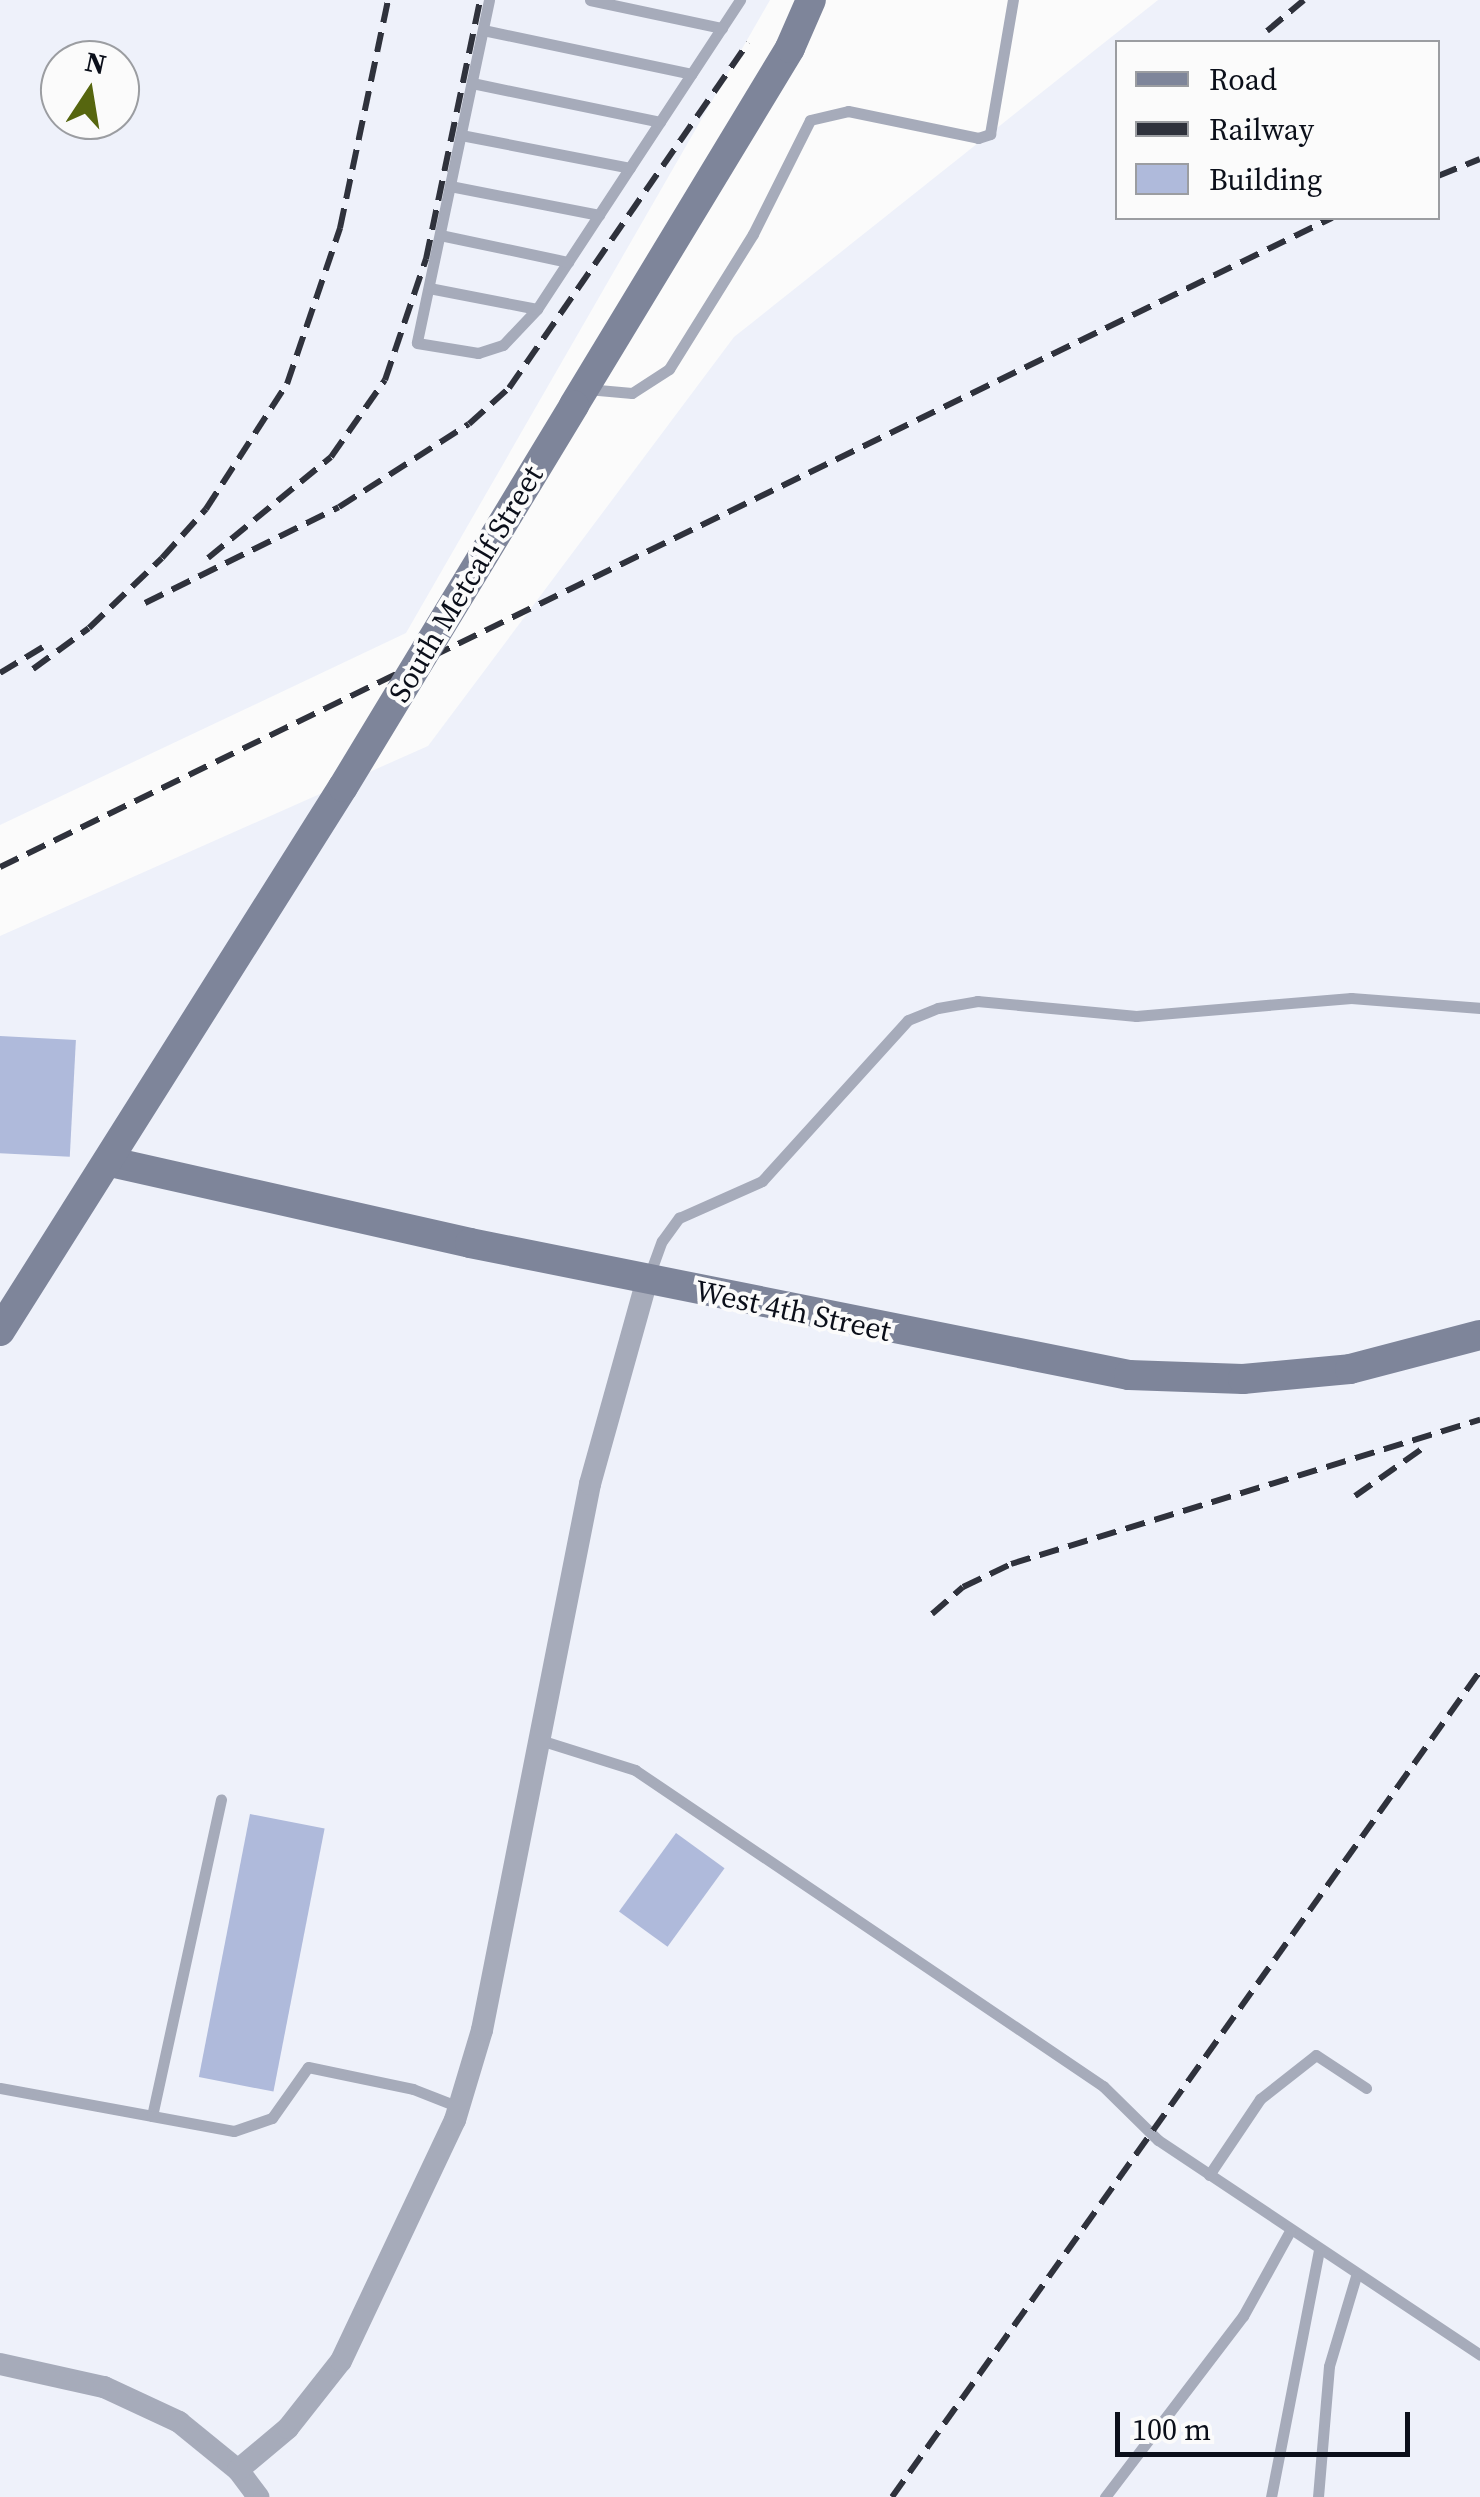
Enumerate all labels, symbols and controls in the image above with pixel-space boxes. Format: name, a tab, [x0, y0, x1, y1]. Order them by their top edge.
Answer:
north arrow	[40, 40, 140, 140]
legend	[1115, 40, 1440, 220]
text: N	[82, 42, 110, 83]
text: Road	[1209, 59, 1277, 100]
text: Railway	[1209, 109, 1314, 150]
text: Building	[1209, 159, 1322, 200]
street label: South Metcalf Street	[381, 459, 551, 709]
street label: West 4th Street	[692, 1273, 894, 1349]
scale bar	[1120, 2392, 1415, 2454]
text: 100 m	[1132, 2409, 1211, 2450]

